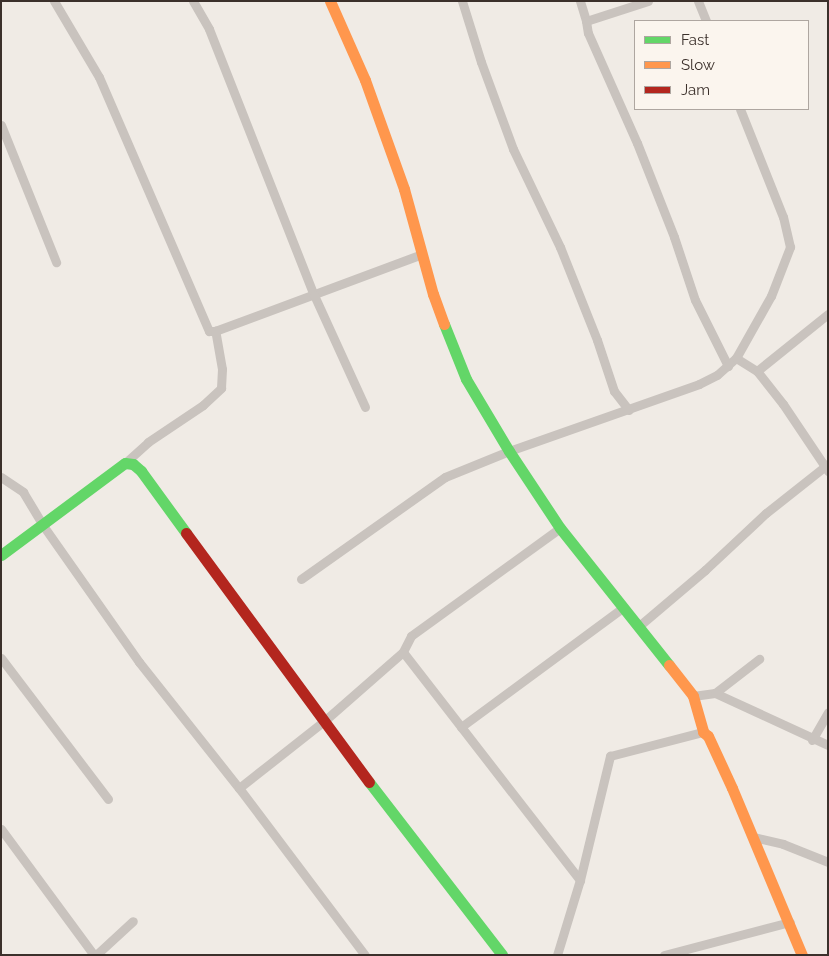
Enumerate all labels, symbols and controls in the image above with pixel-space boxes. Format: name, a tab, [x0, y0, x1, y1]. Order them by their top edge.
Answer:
legend	[634, 20, 809, 110]
text: Fast	[681, 31, 709, 49]
text: Slow	[681, 56, 715, 74]
text: Jam	[681, 81, 710, 99]

